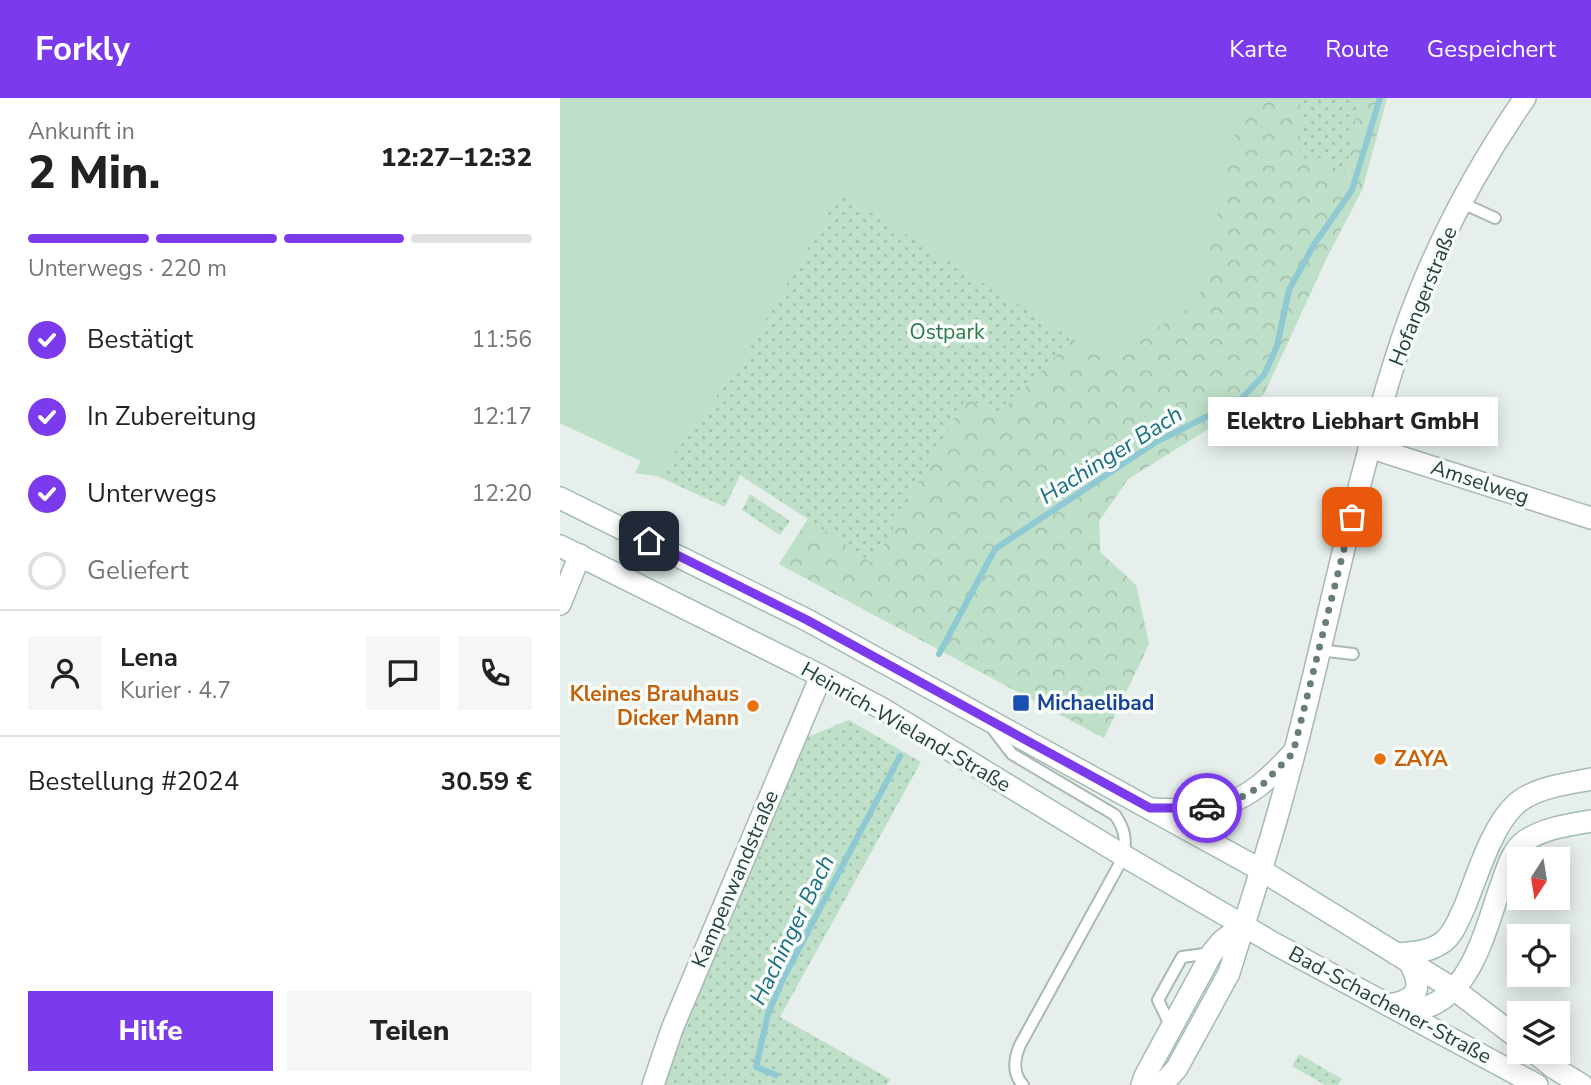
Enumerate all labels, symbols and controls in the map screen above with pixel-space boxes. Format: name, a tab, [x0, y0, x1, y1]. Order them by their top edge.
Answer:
text: Forkly	[35, 27, 130, 72]
text: Karte	[1229, 33, 1287, 65]
text: Route	[1325, 33, 1389, 65]
text: Gespeichert	[1427, 33, 1556, 65]
text: Ankunft in	[28, 116, 135, 147]
text: 12:27–12:32	[381, 140, 532, 175]
text: 2 Min.	[28, 141, 160, 204]
street label: Hofangerstraße	[1382, 222, 1464, 370]
text: Unterwegs · 220 m	[28, 253, 227, 284]
park label: Ostpark	[910, 318, 985, 346]
icon: check	[28, 321, 66, 359]
text: Bestätigt	[87, 322, 193, 357]
text: 11:56	[472, 324, 532, 355]
icon: check	[28, 398, 66, 436]
callout: Elektro Liebhart GmbH	[1207, 398, 1497, 447]
text: In Zubereitung	[87, 399, 256, 434]
water label: Hachinger Bach	[1034, 399, 1188, 511]
text: 12:17	[472, 401, 532, 432]
text: Elektro Liebhart GmbH	[1227, 406, 1479, 437]
street label: Amselweg	[1427, 453, 1533, 511]
icon: check	[28, 475, 66, 513]
text: Unterwegs	[87, 476, 217, 511]
text: 12:20	[472, 478, 532, 509]
pin	[1322, 487, 1382, 547]
icon: bag	[1333, 498, 1371, 536]
pin	[619, 511, 679, 571]
icon: home	[630, 522, 668, 560]
text: Geliefert	[87, 553, 188, 588]
button: person	[28, 636, 102, 710]
button: chat	[366, 636, 440, 710]
button: phone	[458, 636, 532, 710]
text: Lena	[120, 640, 178, 675]
street label: Heinrich-Wieland-Straße	[796, 655, 1016, 799]
text: Kurier · 4.7	[120, 675, 231, 706]
place label: Kleines Brauhaus Dicker Mann	[570, 680, 739, 732]
place label: Michaelibad	[1037, 689, 1154, 717]
marker: Michaelibad	[1011, 693, 1031, 713]
marker: Kleines Brauhaus Dicker Mann	[745, 698, 761, 714]
place label: ZAYA	[1394, 745, 1448, 773]
marker: ZAYA	[1372, 751, 1388, 767]
text: Bestellung #2024	[28, 764, 239, 799]
text: 30.59 €	[441, 764, 532, 799]
courier	[1172, 773, 1242, 843]
street label: Kampenwandstraße	[685, 786, 785, 972]
icon: car	[1188, 789, 1226, 827]
north arrow	[1507, 847, 1570, 910]
map controls	[1507, 847, 1570, 1064]
water label: Hachinger Bach	[742, 850, 842, 1010]
button: locate	[1507, 924, 1570, 987]
street label: Bad-Schachener-Straße	[1284, 940, 1496, 1070]
button: Hilfe	[28, 991, 273, 1071]
button: Teilen	[287, 991, 532, 1071]
button: layers	[1507, 1001, 1570, 1064]

